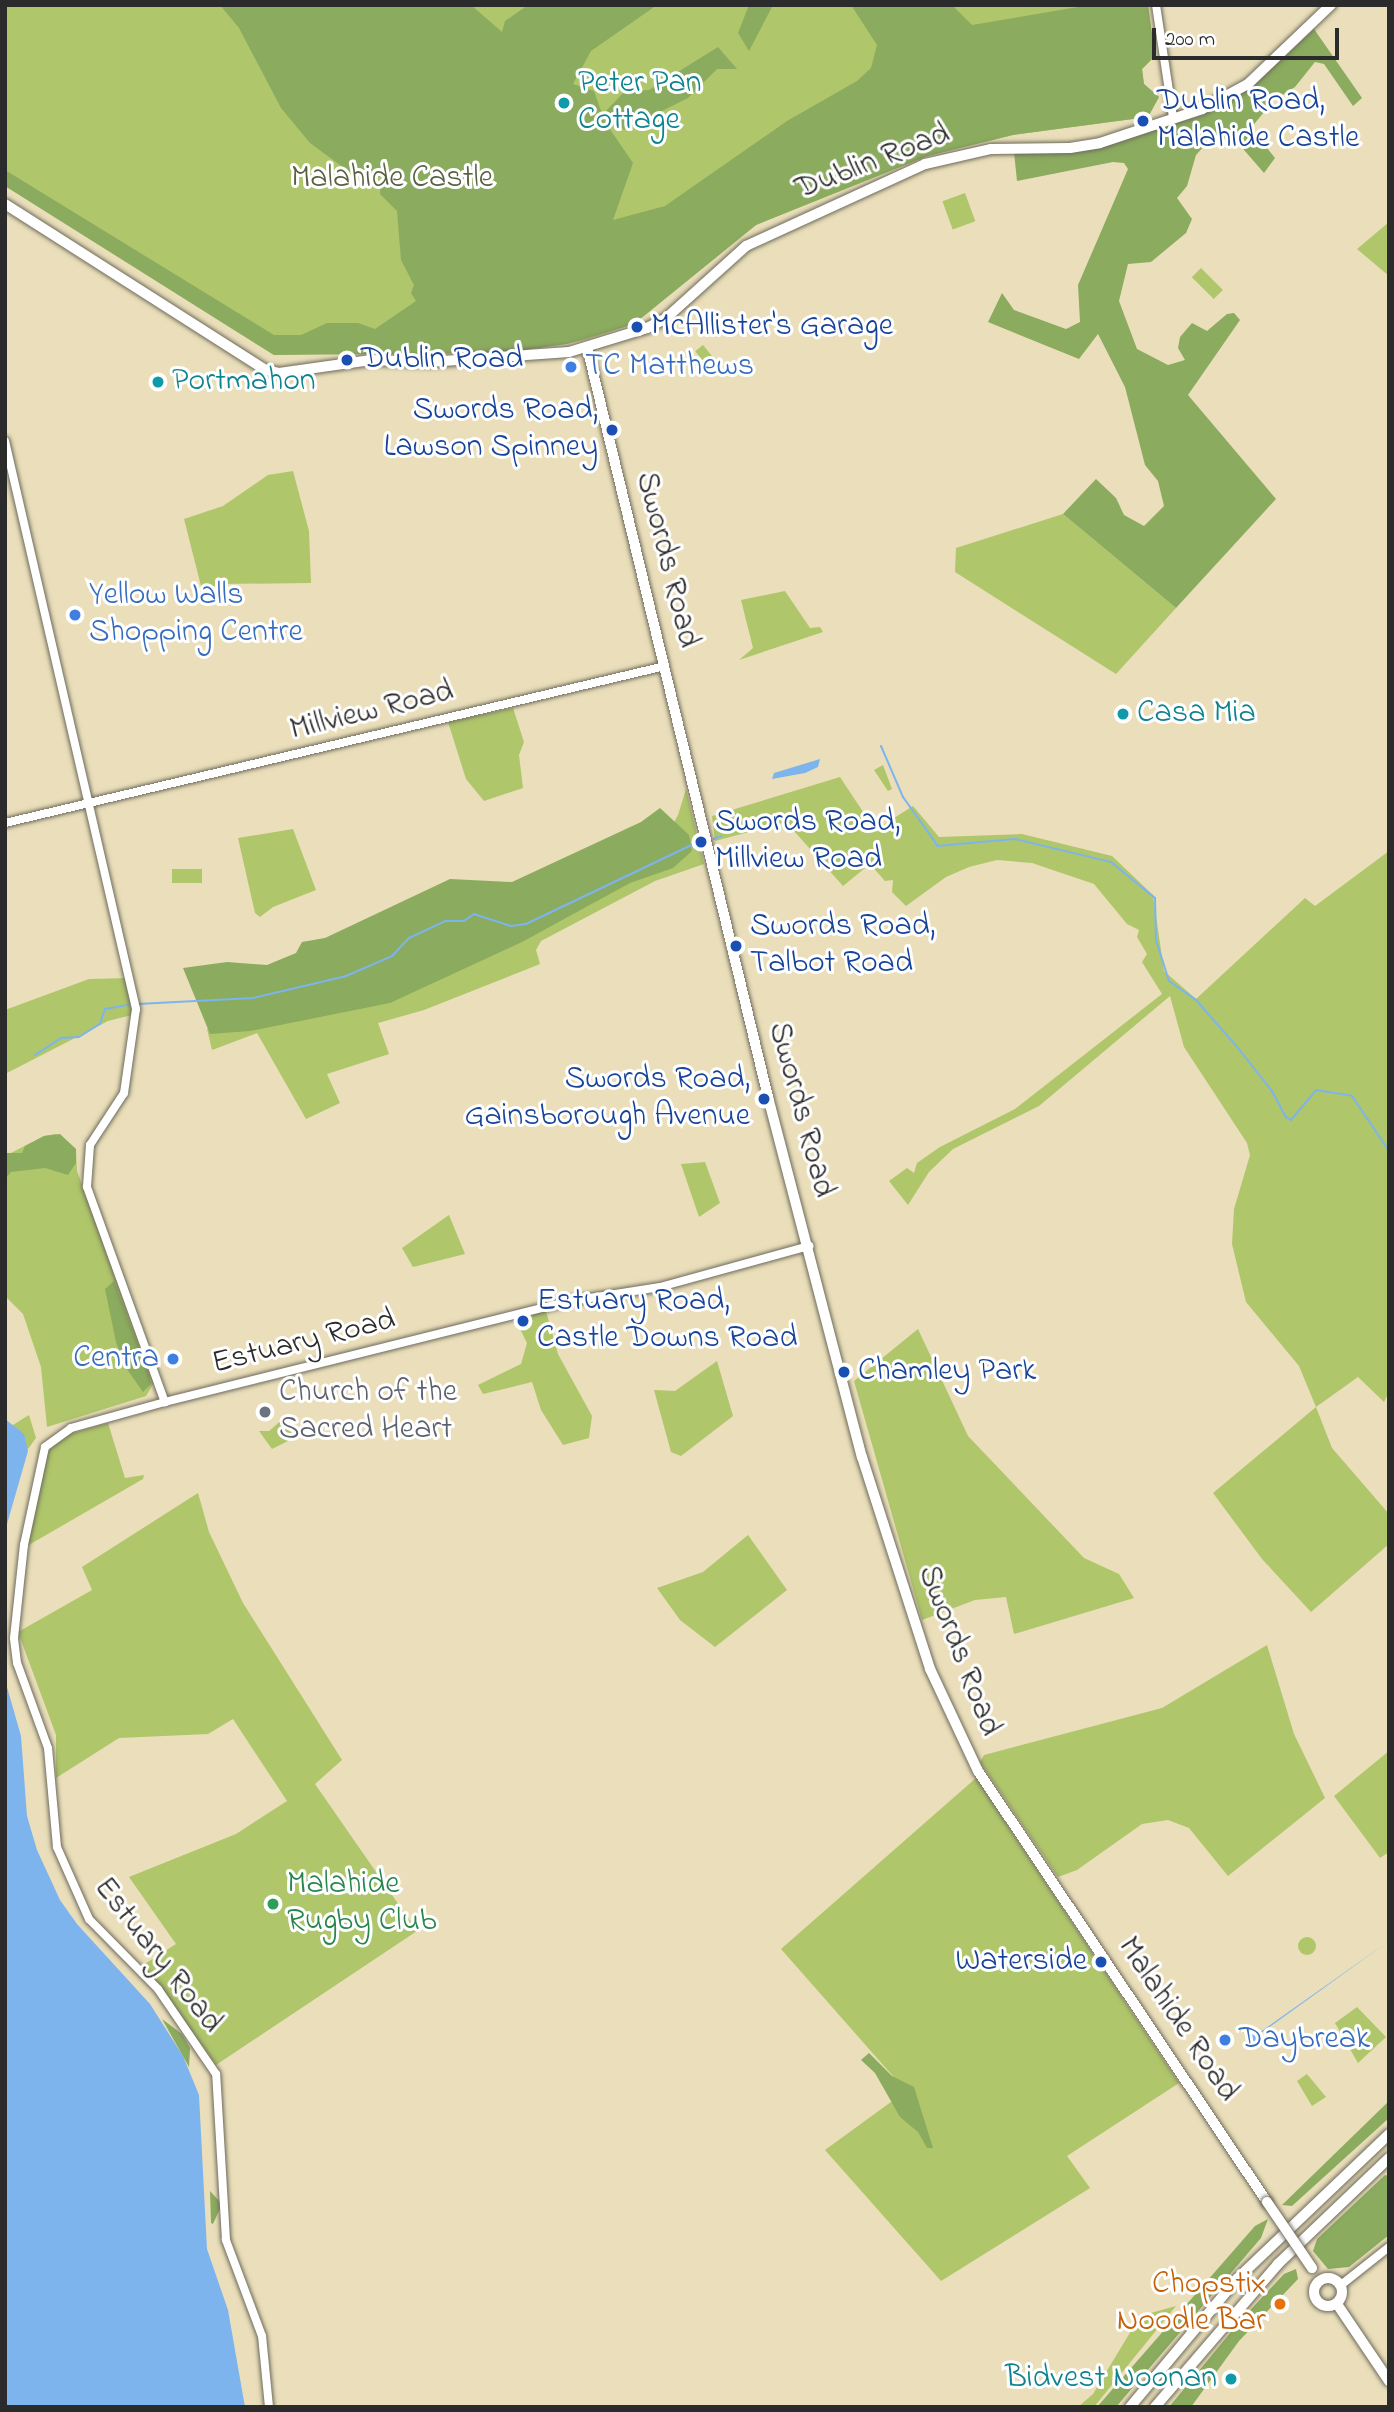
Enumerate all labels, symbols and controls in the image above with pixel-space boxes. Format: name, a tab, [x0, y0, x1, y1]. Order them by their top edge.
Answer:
scale bar	[1156, 14, 1343, 58]
text: 200 m	[1165, 25, 1215, 55]
place label: Peter Pan Cottage	[578, 66, 702, 141]
place label: Dublin Road, Malahide Castle	[1157, 84, 1359, 159]
marker: Peter Pan Cottage	[556, 95, 572, 111]
marker: Dublin Road, Malahide Castle	[1135, 113, 1151, 129]
street label: Dublin Road	[790, 116, 956, 210]
park label: Malahide Castle	[291, 160, 493, 198]
place label: McAllister's Garage	[651, 308, 893, 346]
marker: McAllister's Garage	[629, 319, 645, 335]
place label: Dublin Road	[361, 341, 523, 379]
place label: TC Matthews	[585, 348, 754, 386]
marker: Dublin Road	[339, 352, 355, 368]
marker: TC Matthews	[563, 359, 579, 375]
place label: Portmahon	[172, 363, 316, 401]
marker: Portmahon	[150, 374, 166, 390]
place label: Swords Road, Lawson Spinney	[384, 393, 598, 468]
marker: Swords Road, Lawson Spinney	[604, 422, 620, 438]
street label: Swords Road	[626, 468, 706, 652]
place label: Yellow Walls Shopping Centre	[89, 578, 303, 653]
marker: Yellow Walls Shopping Centre	[67, 607, 83, 623]
street label: Millview Road	[286, 673, 458, 751]
place label: Casa Mia	[1137, 695, 1256, 733]
marker: Casa Mia	[1115, 706, 1131, 722]
place label: Swords Road, Millview Road	[715, 805, 900, 880]
marker: Swords Road, Millview Road	[693, 834, 709, 850]
place label: Swords Road, Talbot Road	[750, 909, 935, 984]
marker: Swords Road, Talbot Road	[728, 938, 744, 954]
street label: Swords Road	[758, 1018, 842, 1202]
place label: Swords Road, Gainsborough Avenue	[465, 1062, 750, 1137]
marker: Swords Road, Gainsborough Avenue	[756, 1091, 772, 1107]
place label: Estuary Road, Castle Downs Road	[537, 1284, 797, 1359]
street label: Estuary Road	[209, 1302, 399, 1384]
marker: Estuary Road, Castle Downs Road	[515, 1313, 531, 1329]
place label: Centra	[73, 1340, 159, 1378]
marker: Centra	[165, 1351, 181, 1367]
place label: Chamley Park	[858, 1353, 1036, 1391]
marker: Chamley Park	[836, 1364, 852, 1380]
place label: Church of the Sacred Heart	[279, 1375, 457, 1450]
marker: Church of the Sacred Heart	[257, 1404, 273, 1420]
street label: Swords Road	[908, 1560, 1008, 1742]
place label: Malahide Rugby Club	[287, 1867, 437, 1942]
street label: Estuary Road	[84, 1870, 230, 2042]
marker: Malahide Rugby Club	[265, 1896, 281, 1912]
street label: Malahide Road	[1108, 1930, 1246, 2110]
place label: Waterside	[956, 1943, 1087, 1981]
marker: Waterside	[1093, 1954, 1109, 1970]
place label: Daybreak	[1239, 2021, 1370, 2059]
marker: Daybreak	[1217, 2032, 1233, 2048]
place label: Chopstix Noodle Bar	[1117, 2267, 1266, 2342]
marker: Chopstix Noodle Bar	[1272, 2296, 1288, 2312]
place label: Bidvest Noonan	[1005, 2360, 1217, 2398]
marker: Bidvest Noonan	[1223, 2371, 1239, 2387]

